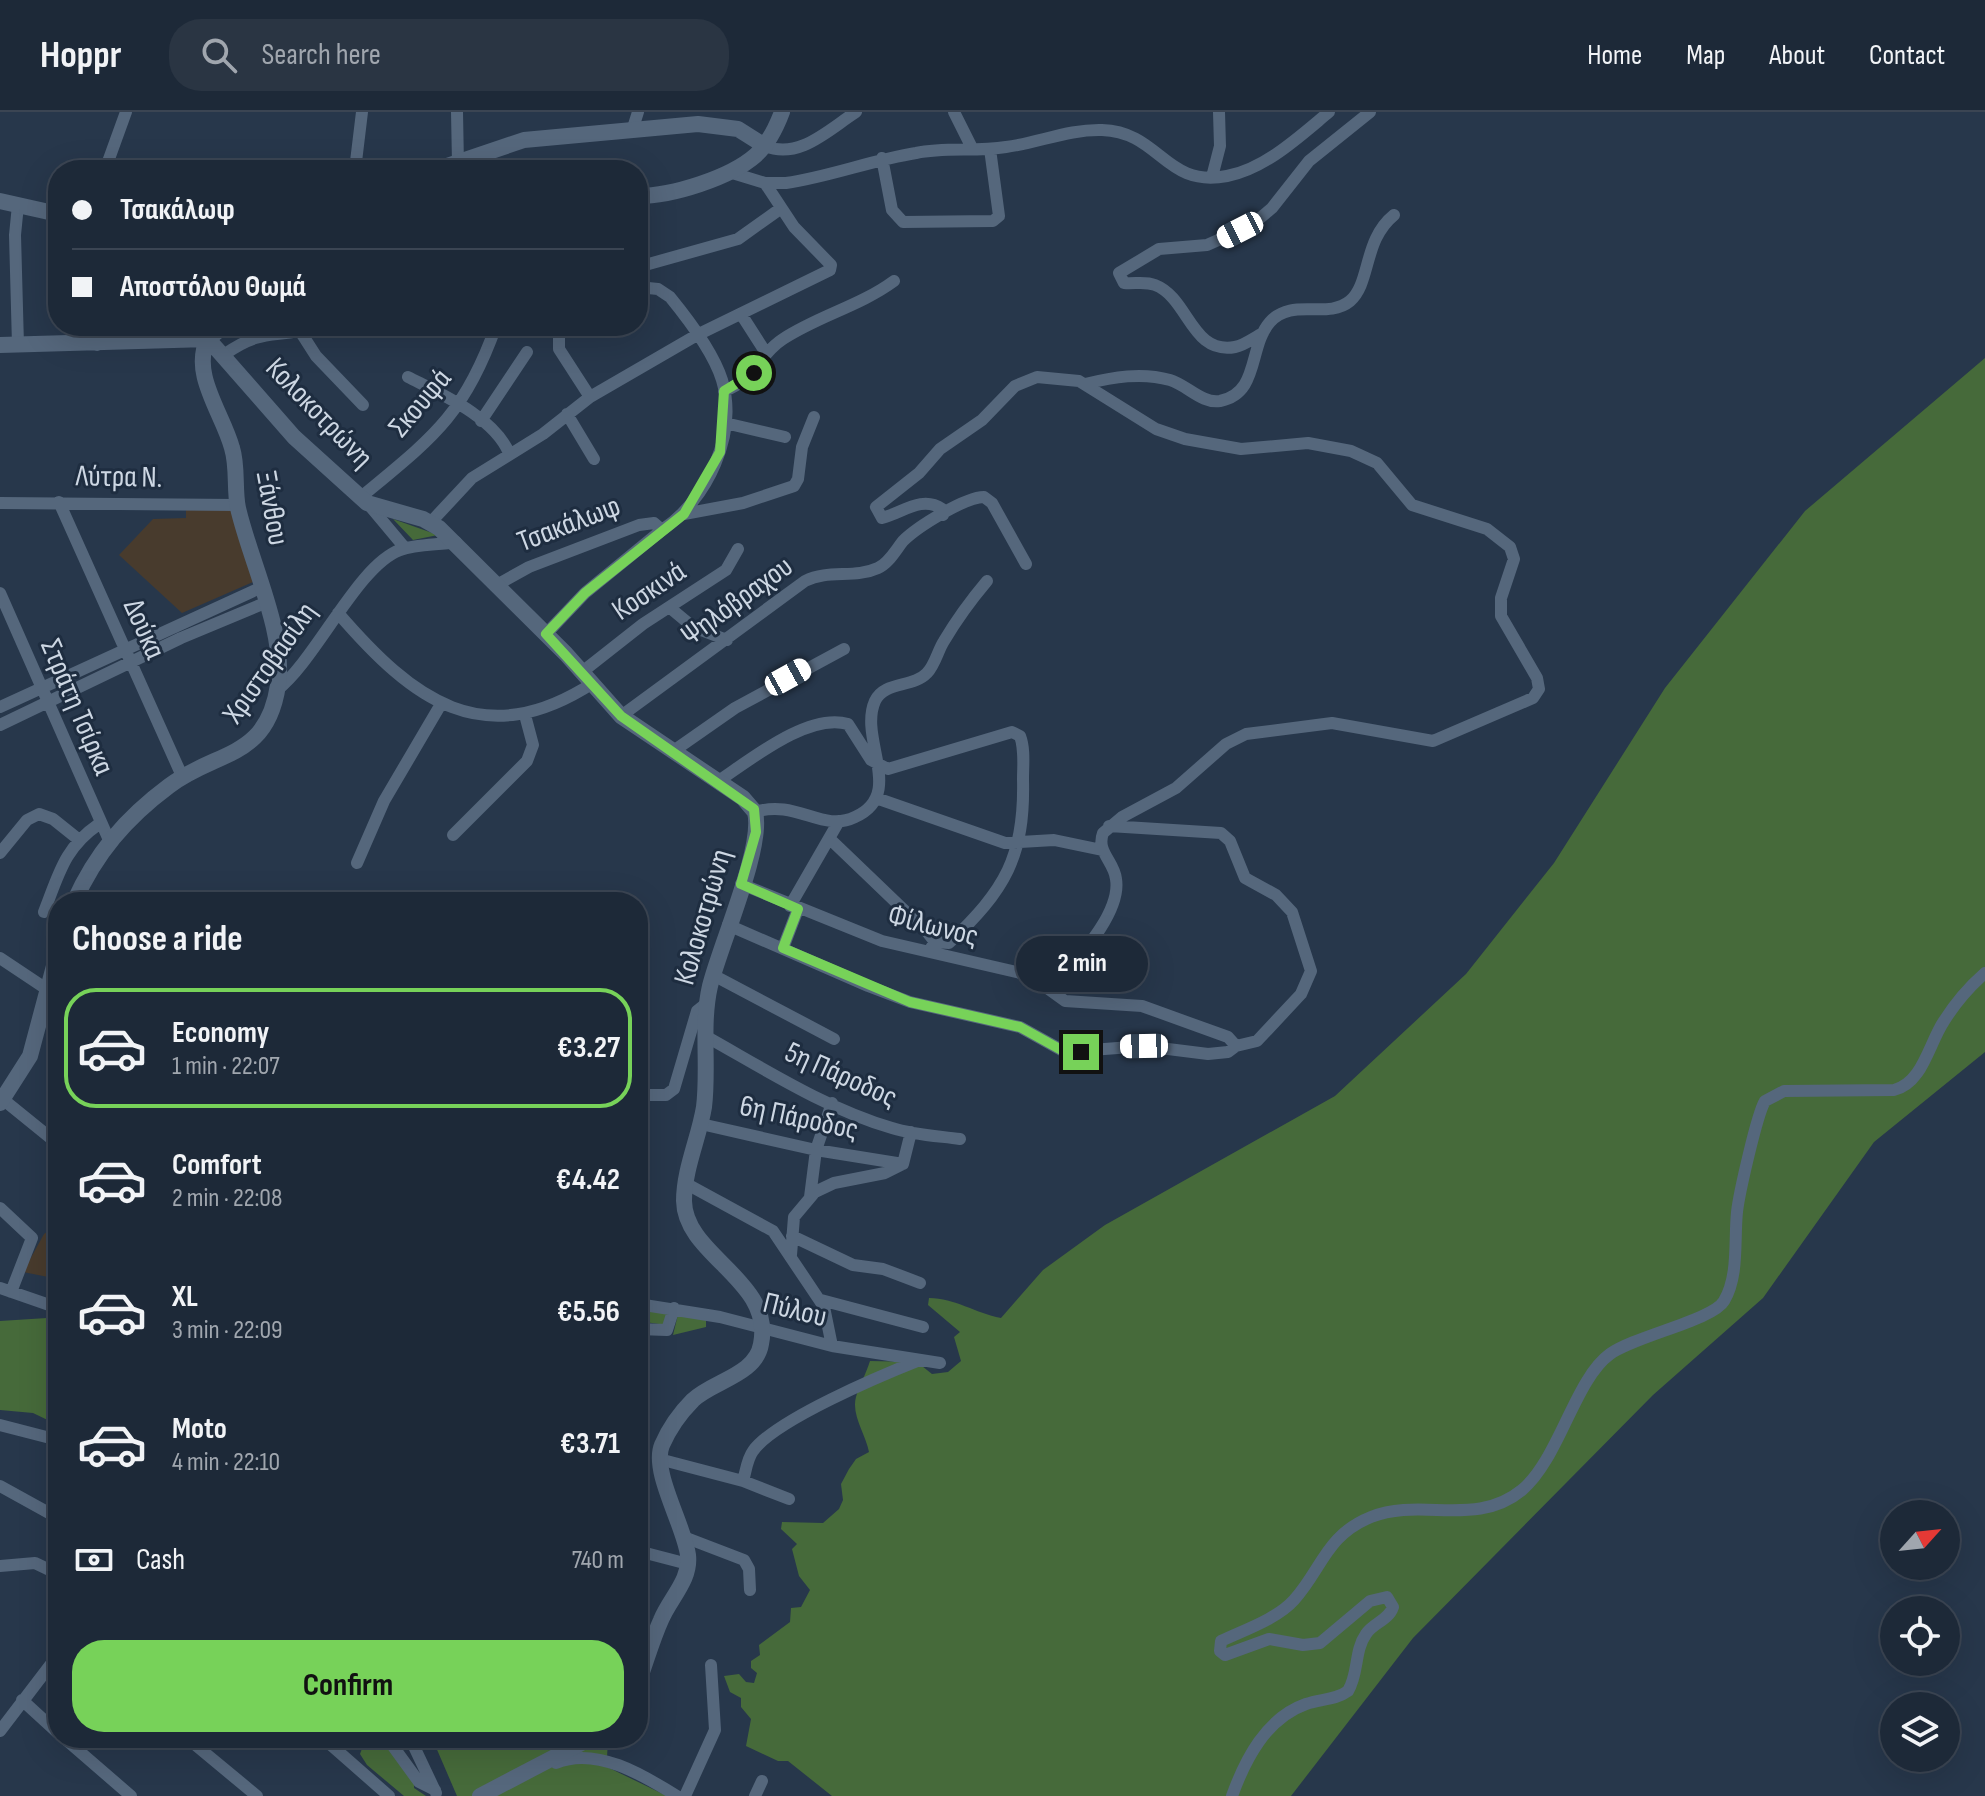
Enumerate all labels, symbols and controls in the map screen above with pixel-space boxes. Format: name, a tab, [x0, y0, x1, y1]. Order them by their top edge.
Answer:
search box	[169, 19, 729, 91]
text: Hoppr	[40, 33, 121, 78]
icon: search	[197, 33, 241, 77]
text: Search here	[261, 37, 381, 73]
text: Home	[1587, 39, 1642, 72]
text: Map	[1686, 39, 1725, 72]
text: About	[1769, 39, 1825, 72]
text: Contact	[1869, 39, 1945, 72]
text: Τσακάλωφ	[120, 192, 235, 228]
car	[1213, 208, 1267, 252]
text: Αποστόλου Θωμά	[120, 269, 306, 305]
street label: Κολοκοτρώνη	[258, 350, 380, 476]
route start	[736, 355, 772, 391]
street label: Σκουφά	[381, 361, 459, 444]
street label: Λύτρα Ν.	[74, 458, 163, 496]
street label: Ξάνθου	[248, 468, 296, 548]
street label: Τσακάλωφ	[512, 488, 626, 560]
street label: Ψηλόβραχου	[674, 549, 800, 653]
street label: Κοσκινά	[606, 553, 693, 628]
street label: Δούκα	[115, 593, 173, 665]
street label: Χριστοβασίλη	[215, 596, 325, 731]
street label: Στράτη Τσίρκα	[32, 634, 122, 781]
car	[761, 655, 815, 699]
street label: Κολοκοτρώνη	[666, 845, 740, 989]
street label: Φίλωνος	[884, 897, 982, 955]
text: Choose a ride	[72, 918, 243, 961]
callout: 2 min	[1015, 936, 1147, 992]
text: 2 min	[1057, 948, 1107, 979]
icon: car	[76, 1012, 148, 1084]
text: Economy	[172, 1015, 269, 1051]
text: €3.27	[557, 1030, 620, 1066]
street label: 5η Πάροδος	[779, 1034, 903, 1116]
route end	[1063, 1034, 1099, 1070]
car	[1120, 1034, 1168, 1058]
text: 1 min · 22:07	[172, 1051, 280, 1082]
street label: 6η Πάροδος	[736, 1088, 862, 1148]
icon: car	[76, 1144, 148, 1216]
text: Comfort	[172, 1147, 262, 1183]
text: €4.42	[556, 1162, 620, 1198]
text: 2 min · 22:08	[172, 1183, 282, 1214]
icon: car	[76, 1276, 148, 1348]
text: XL	[172, 1279, 198, 1315]
street label: Πύλου	[759, 1285, 831, 1335]
text: €5.56	[557, 1294, 620, 1330]
text: 3 min · 22:09	[172, 1315, 283, 1346]
icon: car	[76, 1408, 148, 1480]
text: Moto	[172, 1411, 227, 1447]
text: €3.71	[560, 1426, 620, 1462]
text: 4 min · 22:10	[172, 1447, 280, 1478]
north arrow	[1880, 1500, 1960, 1580]
map controls	[1880, 1500, 1960, 1772]
icon: cash	[72, 1538, 116, 1582]
text: Cash	[136, 1542, 185, 1578]
text: 740 m	[572, 1545, 624, 1576]
button: locate	[1880, 1596, 1960, 1676]
button: Confirm	[72, 1640, 624, 1732]
button: layers	[1880, 1692, 1960, 1772]

